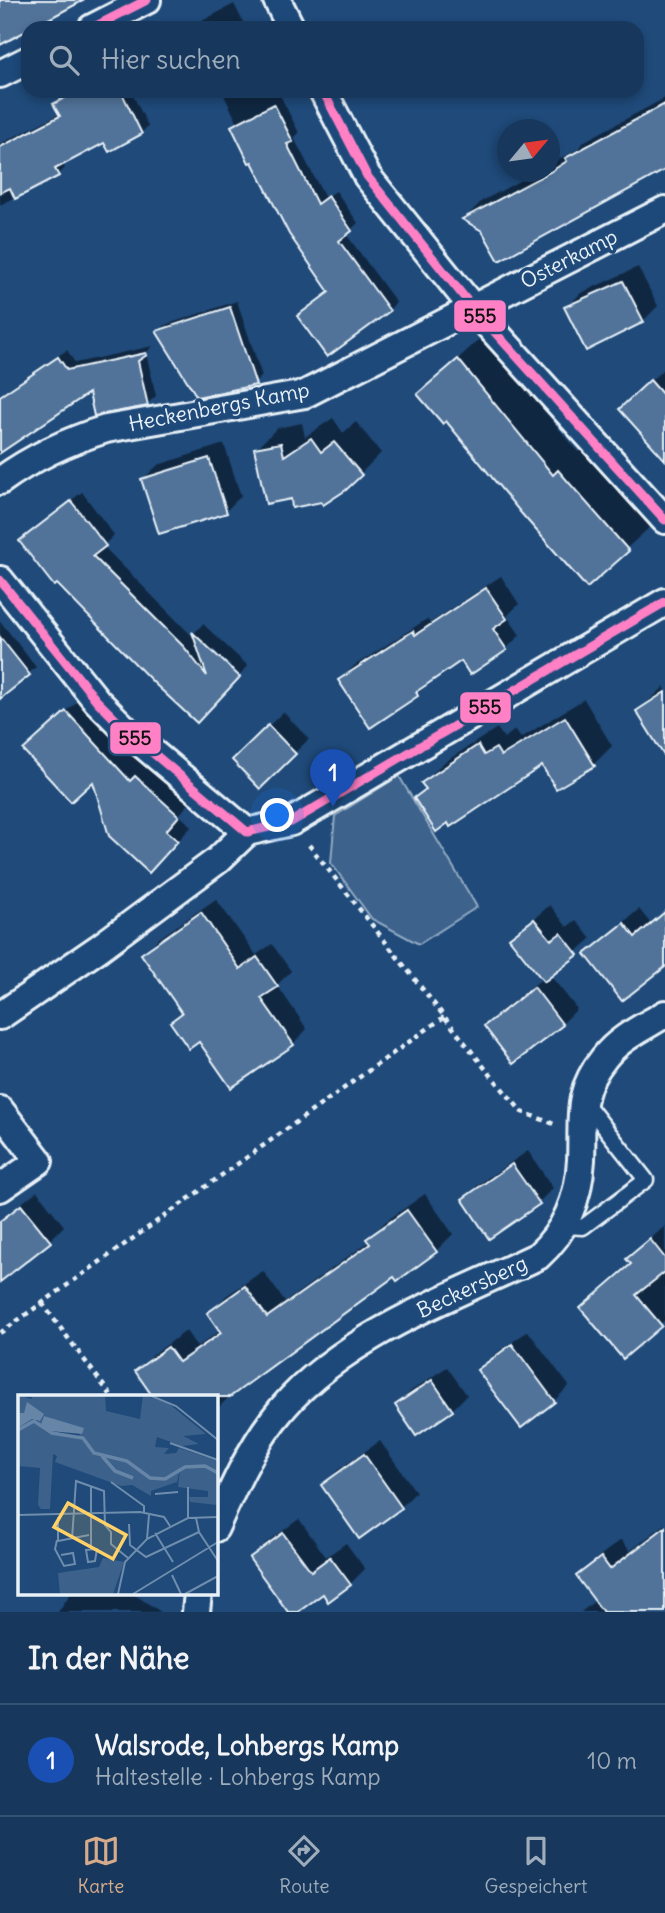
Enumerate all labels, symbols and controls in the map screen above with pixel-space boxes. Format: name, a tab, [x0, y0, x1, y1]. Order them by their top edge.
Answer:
search box	[21, 21, 644, 98]
icon: search	[45, 41, 83, 79]
text: Hier suchen	[101, 43, 241, 76]
north arrow	[497, 119, 560, 182]
street label: Osterkamp	[516, 223, 622, 295]
line badge: 555	[453, 299, 507, 333]
text: 555	[464, 304, 496, 328]
street label: Heckenbergs Kamp	[126, 376, 312, 437]
line badge: 555	[459, 691, 512, 724]
text: 555	[469, 695, 501, 719]
line badge: 555	[109, 721, 162, 755]
text: 555	[119, 726, 151, 750]
pin: 1	[310, 749, 356, 807]
your location	[260, 798, 294, 832]
street label: Beckersberg	[412, 1249, 531, 1324]
inset map	[18, 1395, 217, 1594]
text: In der Nähe	[28, 1639, 190, 1677]
text: Walsrode, Lohbergs Kamp	[95, 1729, 399, 1762]
text: 1	[46, 1746, 56, 1775]
text: 10 m	[587, 1746, 637, 1775]
text: Haltestelle · Lohbergs Kamp	[95, 1762, 381, 1791]
tab: Karte	[78, 1832, 124, 1898]
tab: Route	[279, 1832, 329, 1898]
tab: Gespeichert	[484, 1832, 587, 1898]

